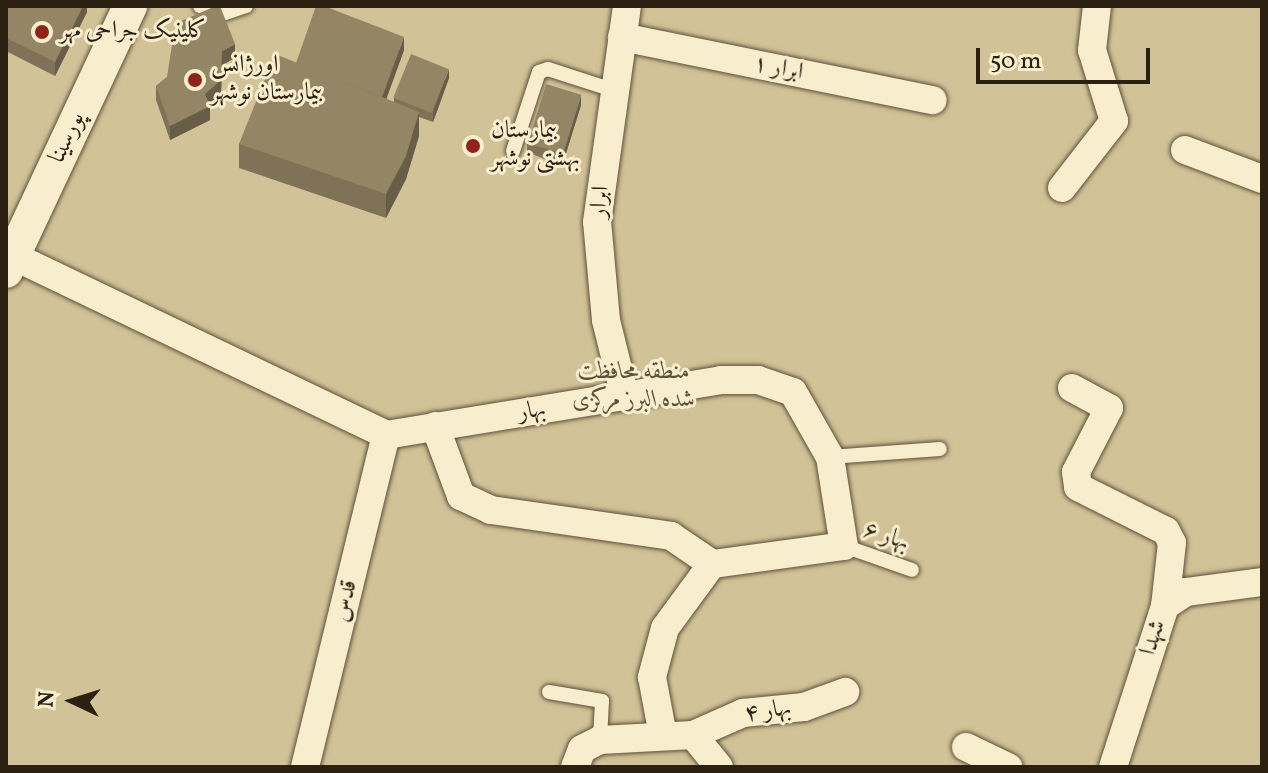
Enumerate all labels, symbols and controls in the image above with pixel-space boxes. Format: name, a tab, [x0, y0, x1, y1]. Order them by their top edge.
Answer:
place label: کلینیک جراحی مهر	[60, 18, 206, 46]
marker: کلینیک جراحی مهر	[31, 21, 53, 43]
scale bar	[980, 32, 1154, 82]
text: 50 m	[990, 45, 1042, 79]
street label: ابرار ۱	[751, 50, 805, 88]
place label: اورژانس بیمارستان نوشهر	[211, 52, 322, 108]
marker: اورژانس بیمارستان نوشهر	[186, 71, 204, 89]
street label: پورسینا	[44, 108, 92, 168]
place label: بیمارستان بهشتی نوشهر	[491, 118, 580, 174]
marker: بیمارستان بهشتی نوشهر	[462, 135, 484, 157]
street label: ابرار	[585, 185, 617, 219]
park label: منطقه محافظت شده البرز مرکزی	[572, 359, 696, 415]
street label: بهار	[516, 396, 548, 428]
street label: بهار ۶	[859, 516, 913, 558]
street label: قدس	[327, 577, 365, 625]
street label: شهدا	[1135, 617, 1173, 659]
north arrow	[32, 661, 112, 741]
text: N	[32, 690, 64, 708]
street label: بهار ۴	[743, 694, 793, 730]

